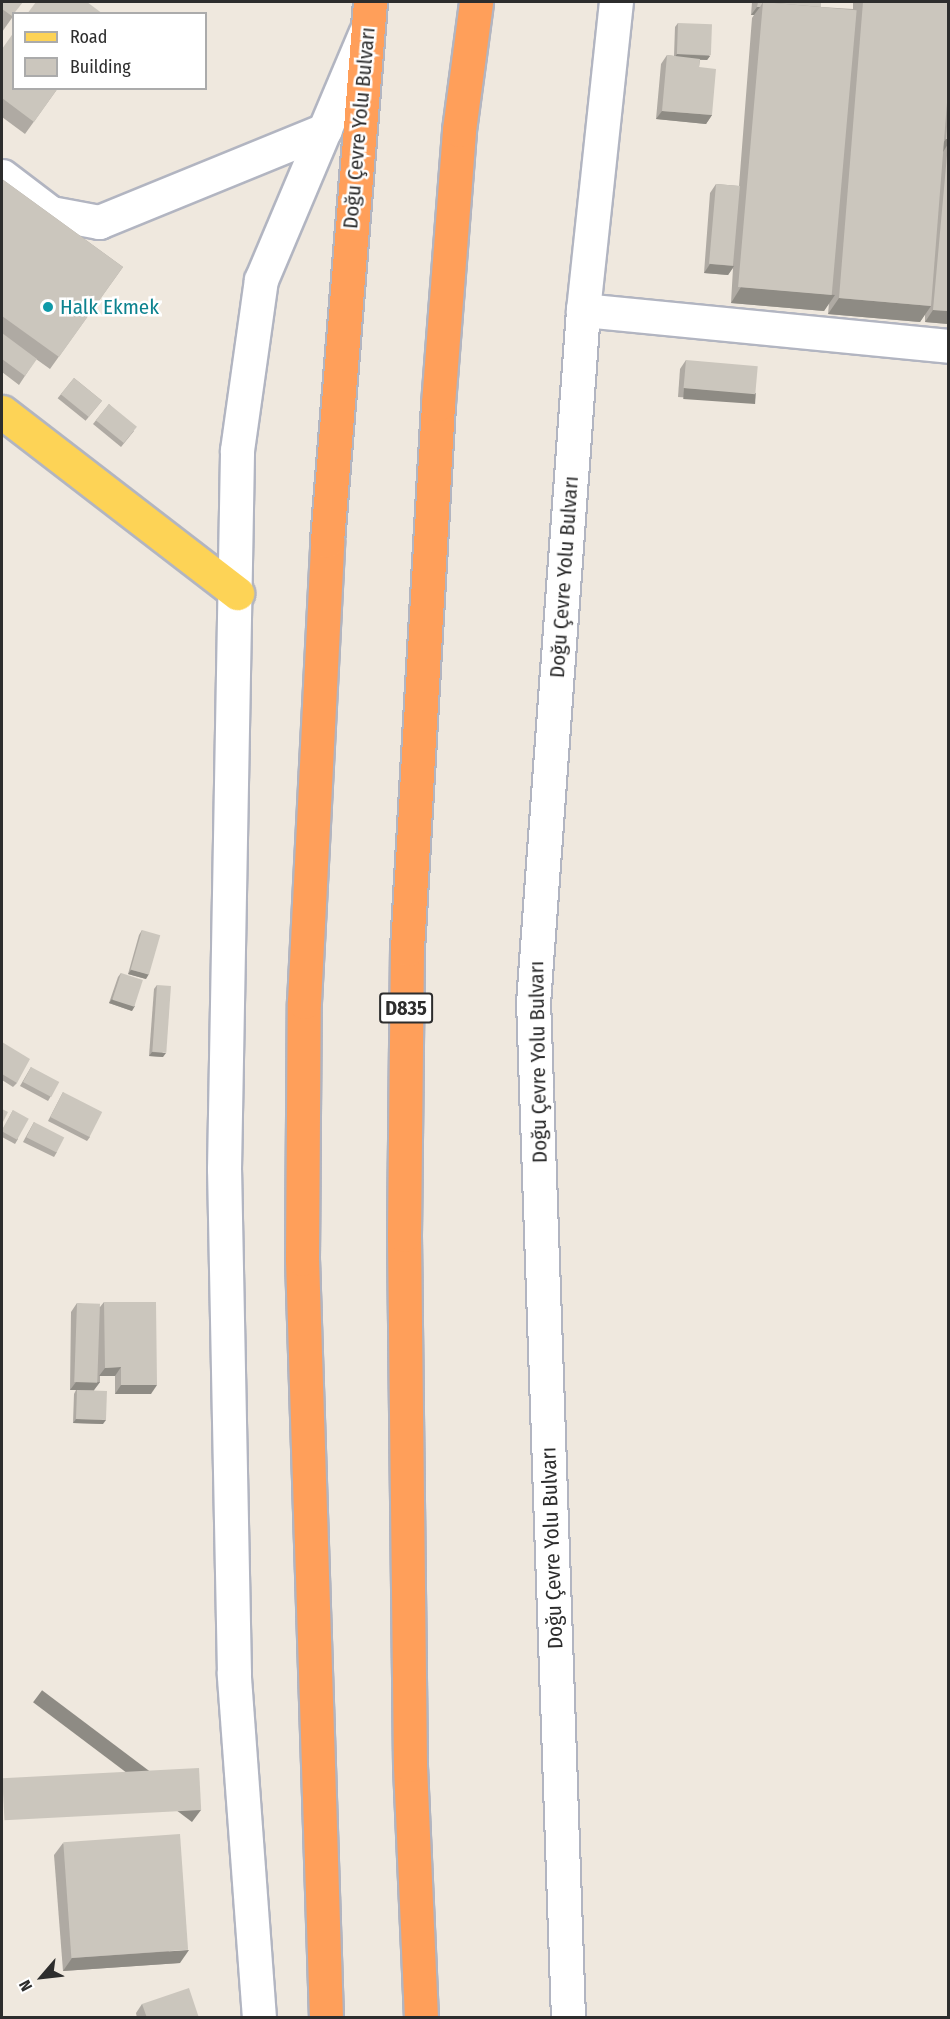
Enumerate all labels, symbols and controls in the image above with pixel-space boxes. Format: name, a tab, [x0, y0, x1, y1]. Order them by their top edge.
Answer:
legend	[12, 12, 207, 90]
text: Road	[70, 26, 107, 48]
street label: Doğu Çevre Yolu Bulvarı	[338, 26, 380, 230]
text: Building	[70, 56, 131, 78]
place label: Halk Ekmek	[60, 294, 159, 320]
marker: Halk Ekmek	[41, 300, 55, 314]
street label: Doğu Çevre Yolu Bulvarı	[544, 475, 584, 679]
street label: Doğu Çevre Yolu Bulvarı	[524, 961, 552, 1163]
road number: D835	[379, 991, 433, 1025]
street label: Doğu Çevre Yolu Bulvarı	[536, 1446, 568, 1650]
north arrow	[12, 1947, 72, 2007]
text: N	[15, 1977, 36, 1994]

